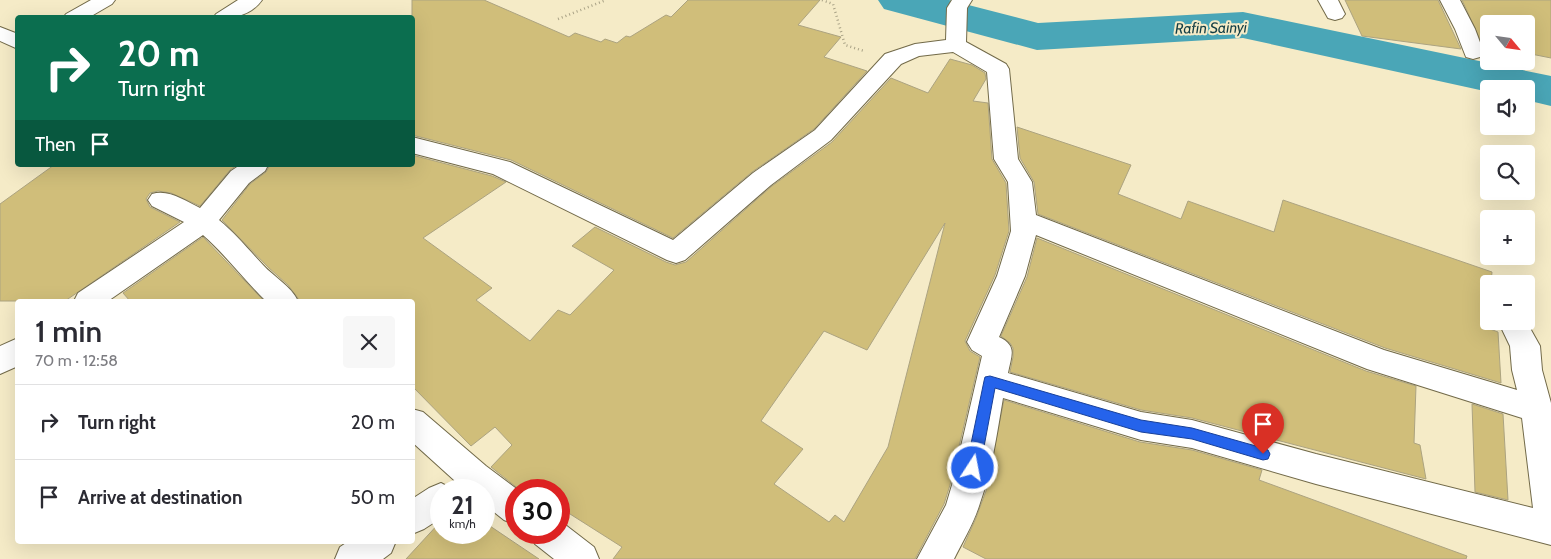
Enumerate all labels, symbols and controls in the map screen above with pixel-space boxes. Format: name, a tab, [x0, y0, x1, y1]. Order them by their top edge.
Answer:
north arrow	[1480, 15, 1535, 70]
map controls	[1480, 15, 1535, 330]
water label: Rafin Sainyi	[1175, 18, 1248, 38]
text: 20 m	[118, 32, 200, 75]
icon: right	[35, 35, 100, 100]
text: Turn right	[118, 75, 205, 102]
button: sound	[1480, 80, 1535, 135]
icon: arrive	[86, 130, 114, 158]
text: Then	[35, 133, 76, 156]
button: search	[1480, 145, 1535, 200]
button: +	[1480, 210, 1535, 265]
button: −	[1480, 275, 1535, 330]
text: 1 min	[35, 313, 102, 350]
button: close	[343, 316, 395, 368]
text: 70 m · 12:58	[35, 351, 118, 370]
pin	[1242, 403, 1284, 454]
icon: right	[35, 408, 63, 436]
icon: arrive	[1249, 410, 1277, 438]
text: Turn right	[78, 411, 156, 434]
text: 20 m	[351, 411, 395, 434]
position arrow	[946, 441, 998, 493]
speed limit sign: 30	[505, 479, 570, 544]
icon: arrive	[35, 483, 63, 511]
text: Arrive at destination	[78, 486, 242, 509]
text: 50 m	[351, 486, 395, 509]
text: 21	[451, 490, 474, 520]
text: km/h	[449, 516, 476, 531]

